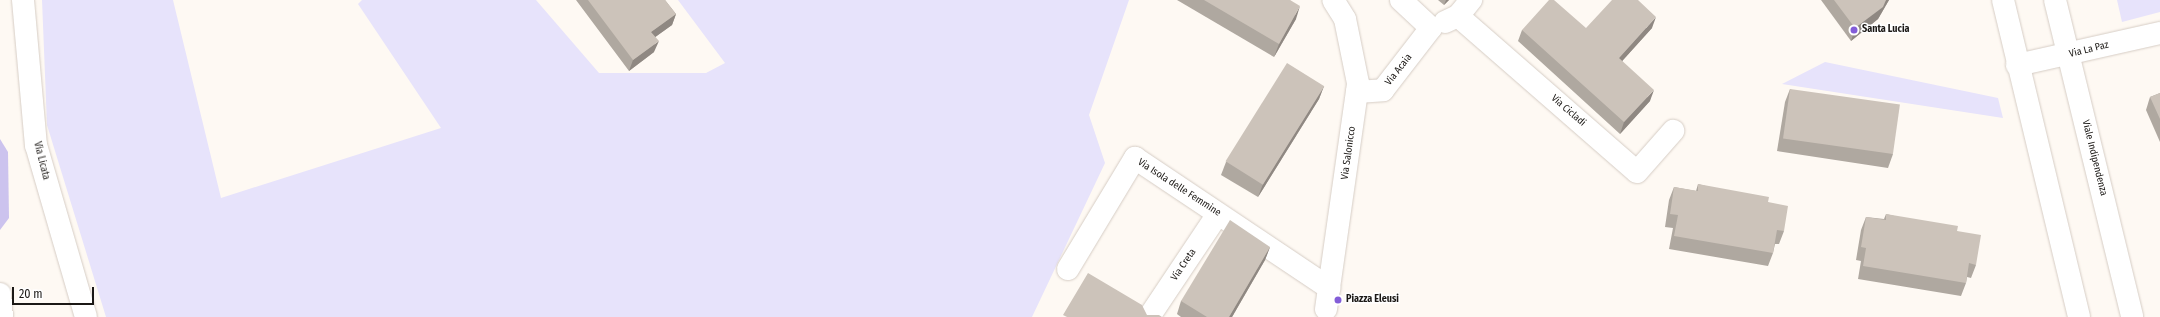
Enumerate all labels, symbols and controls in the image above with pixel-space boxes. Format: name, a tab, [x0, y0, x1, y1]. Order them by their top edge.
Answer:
place label: Santa Lucia	[1862, 24, 1909, 36]
marker: Santa Lucia	[1849, 25, 1859, 35]
street label: Via La Paz	[2068, 39, 2110, 61]
street label: Via Acaia	[1383, 52, 1415, 88]
street label: Via Cicladi	[1548, 93, 1588, 129]
street label: Viale Indipendenza	[2079, 119, 2109, 197]
street label: Via Salonicco	[1339, 126, 1359, 180]
street label: Via Licata	[30, 141, 52, 181]
street label: Via Isola delle Femmine	[1135, 157, 1223, 219]
street label: Via Creta	[1169, 247, 1199, 283]
scale bar	[14, 279, 96, 305]
text: 20 m	[19, 287, 43, 301]
place label: Piazza Eleusi	[1346, 294, 1399, 306]
marker: Piazza Eleusi	[1333, 295, 1343, 305]

